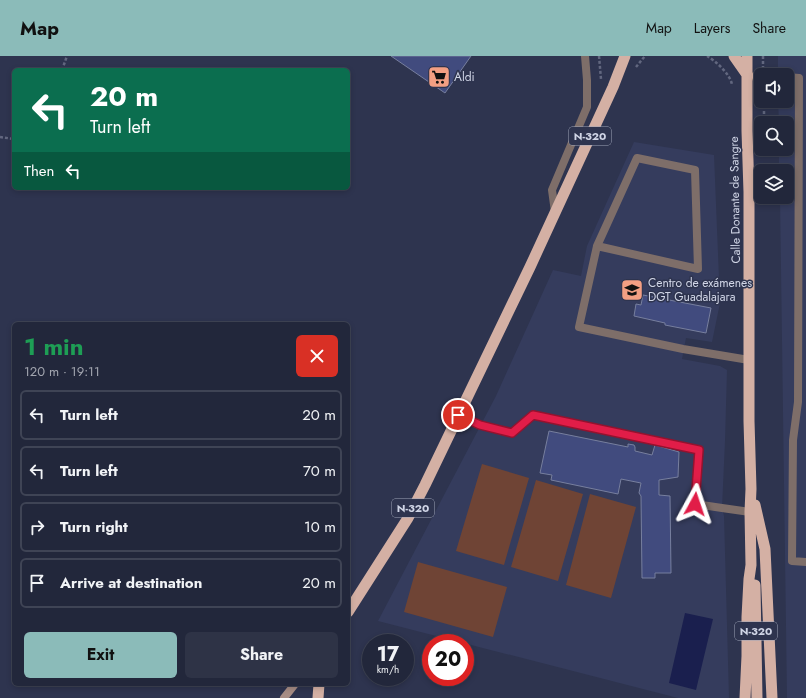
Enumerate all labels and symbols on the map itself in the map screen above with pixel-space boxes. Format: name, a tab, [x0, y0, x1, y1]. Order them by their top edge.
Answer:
supermarket icon: Aldi	[426, 64, 452, 90]
place label: Aldi	[454, 68, 475, 86]
road number: N-320	[569, 127, 611, 145]
street label: Calle Donante de Sangre	[725, 136, 745, 264]
place label: Centro de exámenes DGT Guadalajara	[648, 274, 752, 306]
school or university icon: Centro de exámenes DGT Guadalajara	[619, 277, 645, 303]
pin	[441, 398, 475, 432]
position arrow	[674, 483, 716, 525]
road number: N-320	[392, 499, 434, 517]
road number: N-320	[735, 622, 777, 640]
speed limit sign: 20	[422, 634, 474, 686]

